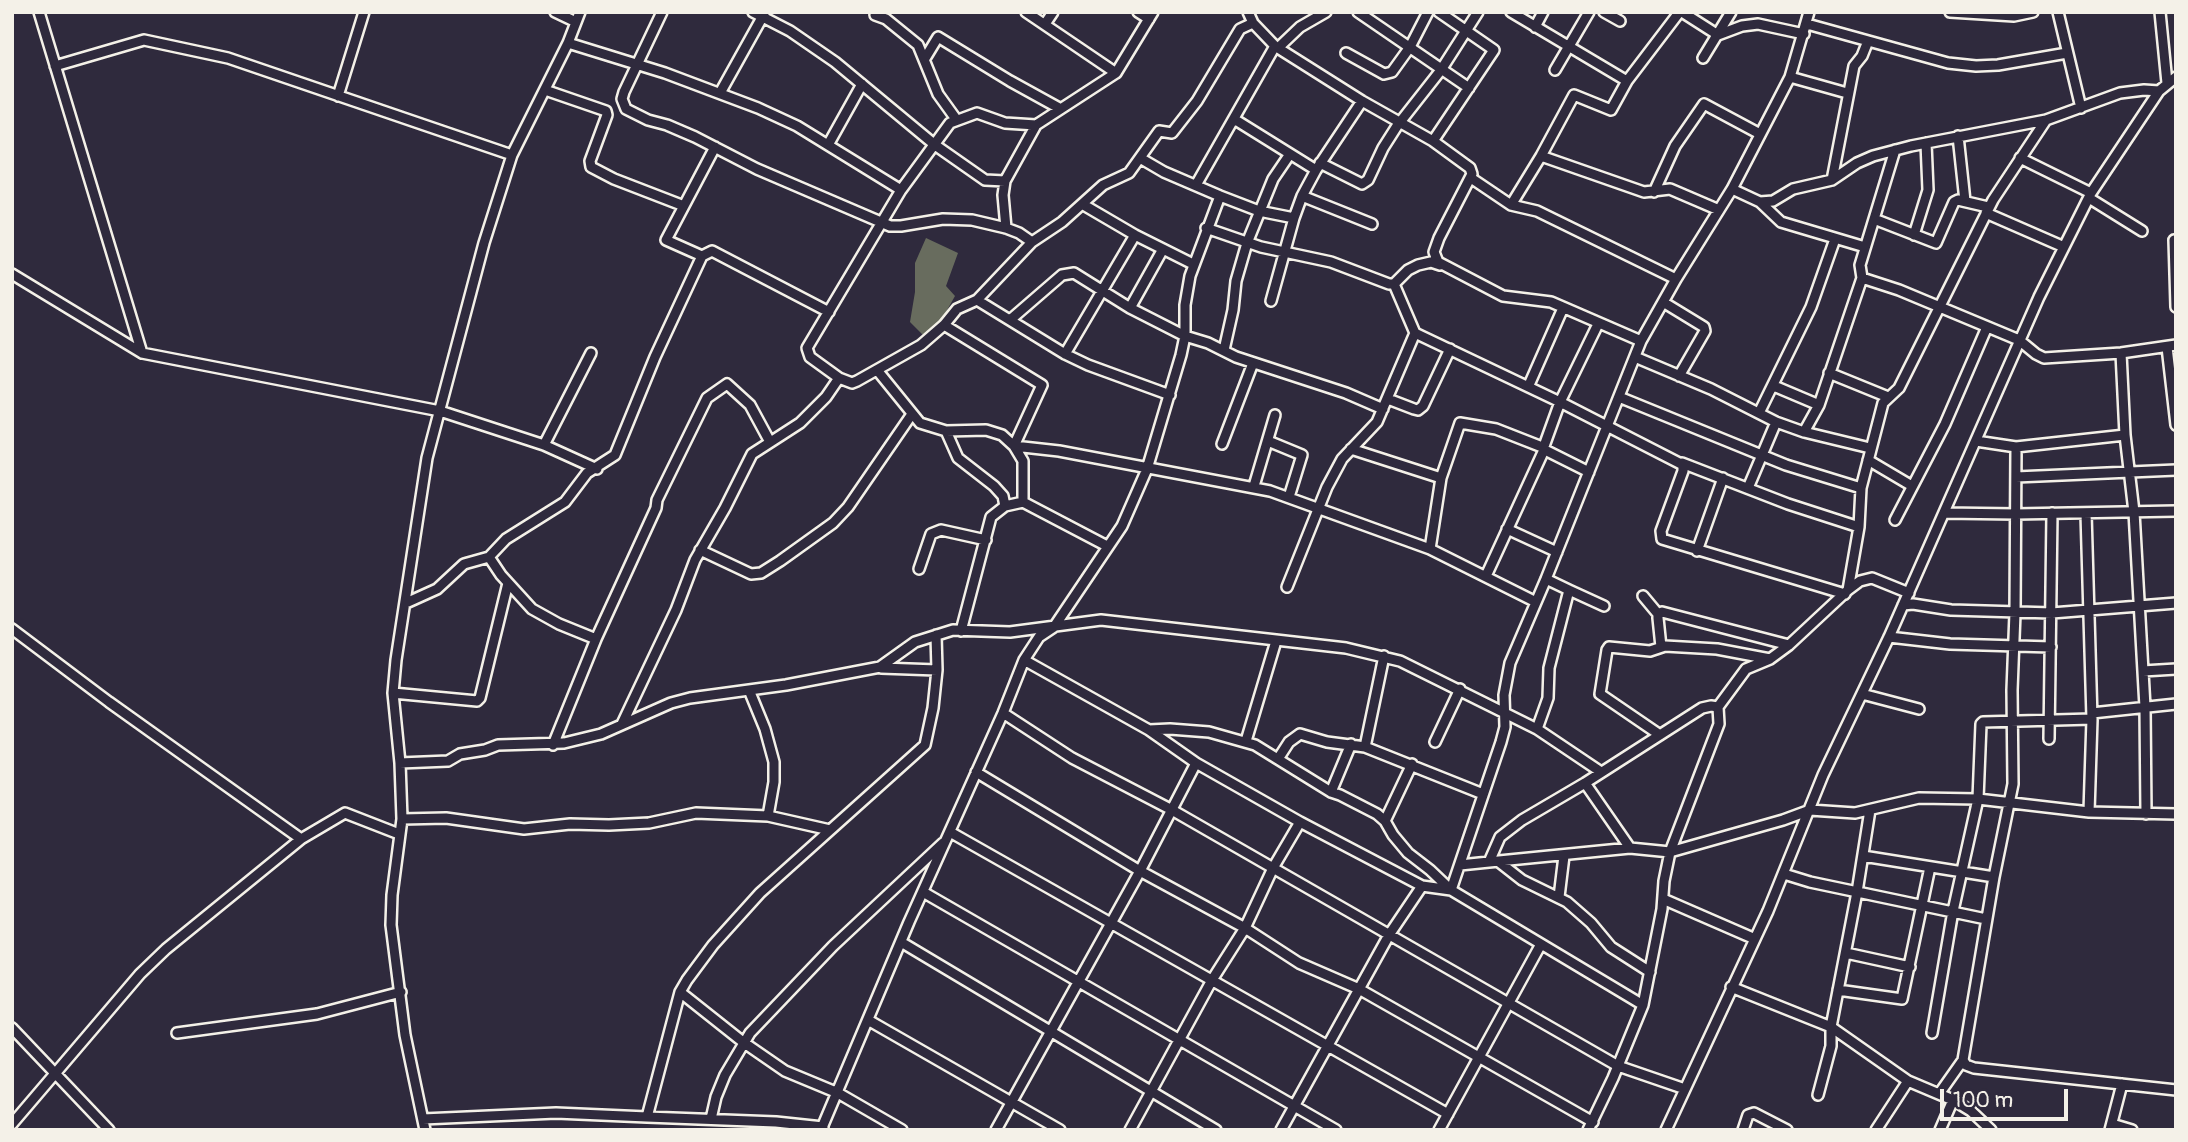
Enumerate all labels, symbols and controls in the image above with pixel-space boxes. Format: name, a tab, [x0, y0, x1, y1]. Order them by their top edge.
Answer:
scale bar	[1943, 1076, 2071, 1120]
text: 100 m	[1953, 1087, 2013, 1114]

